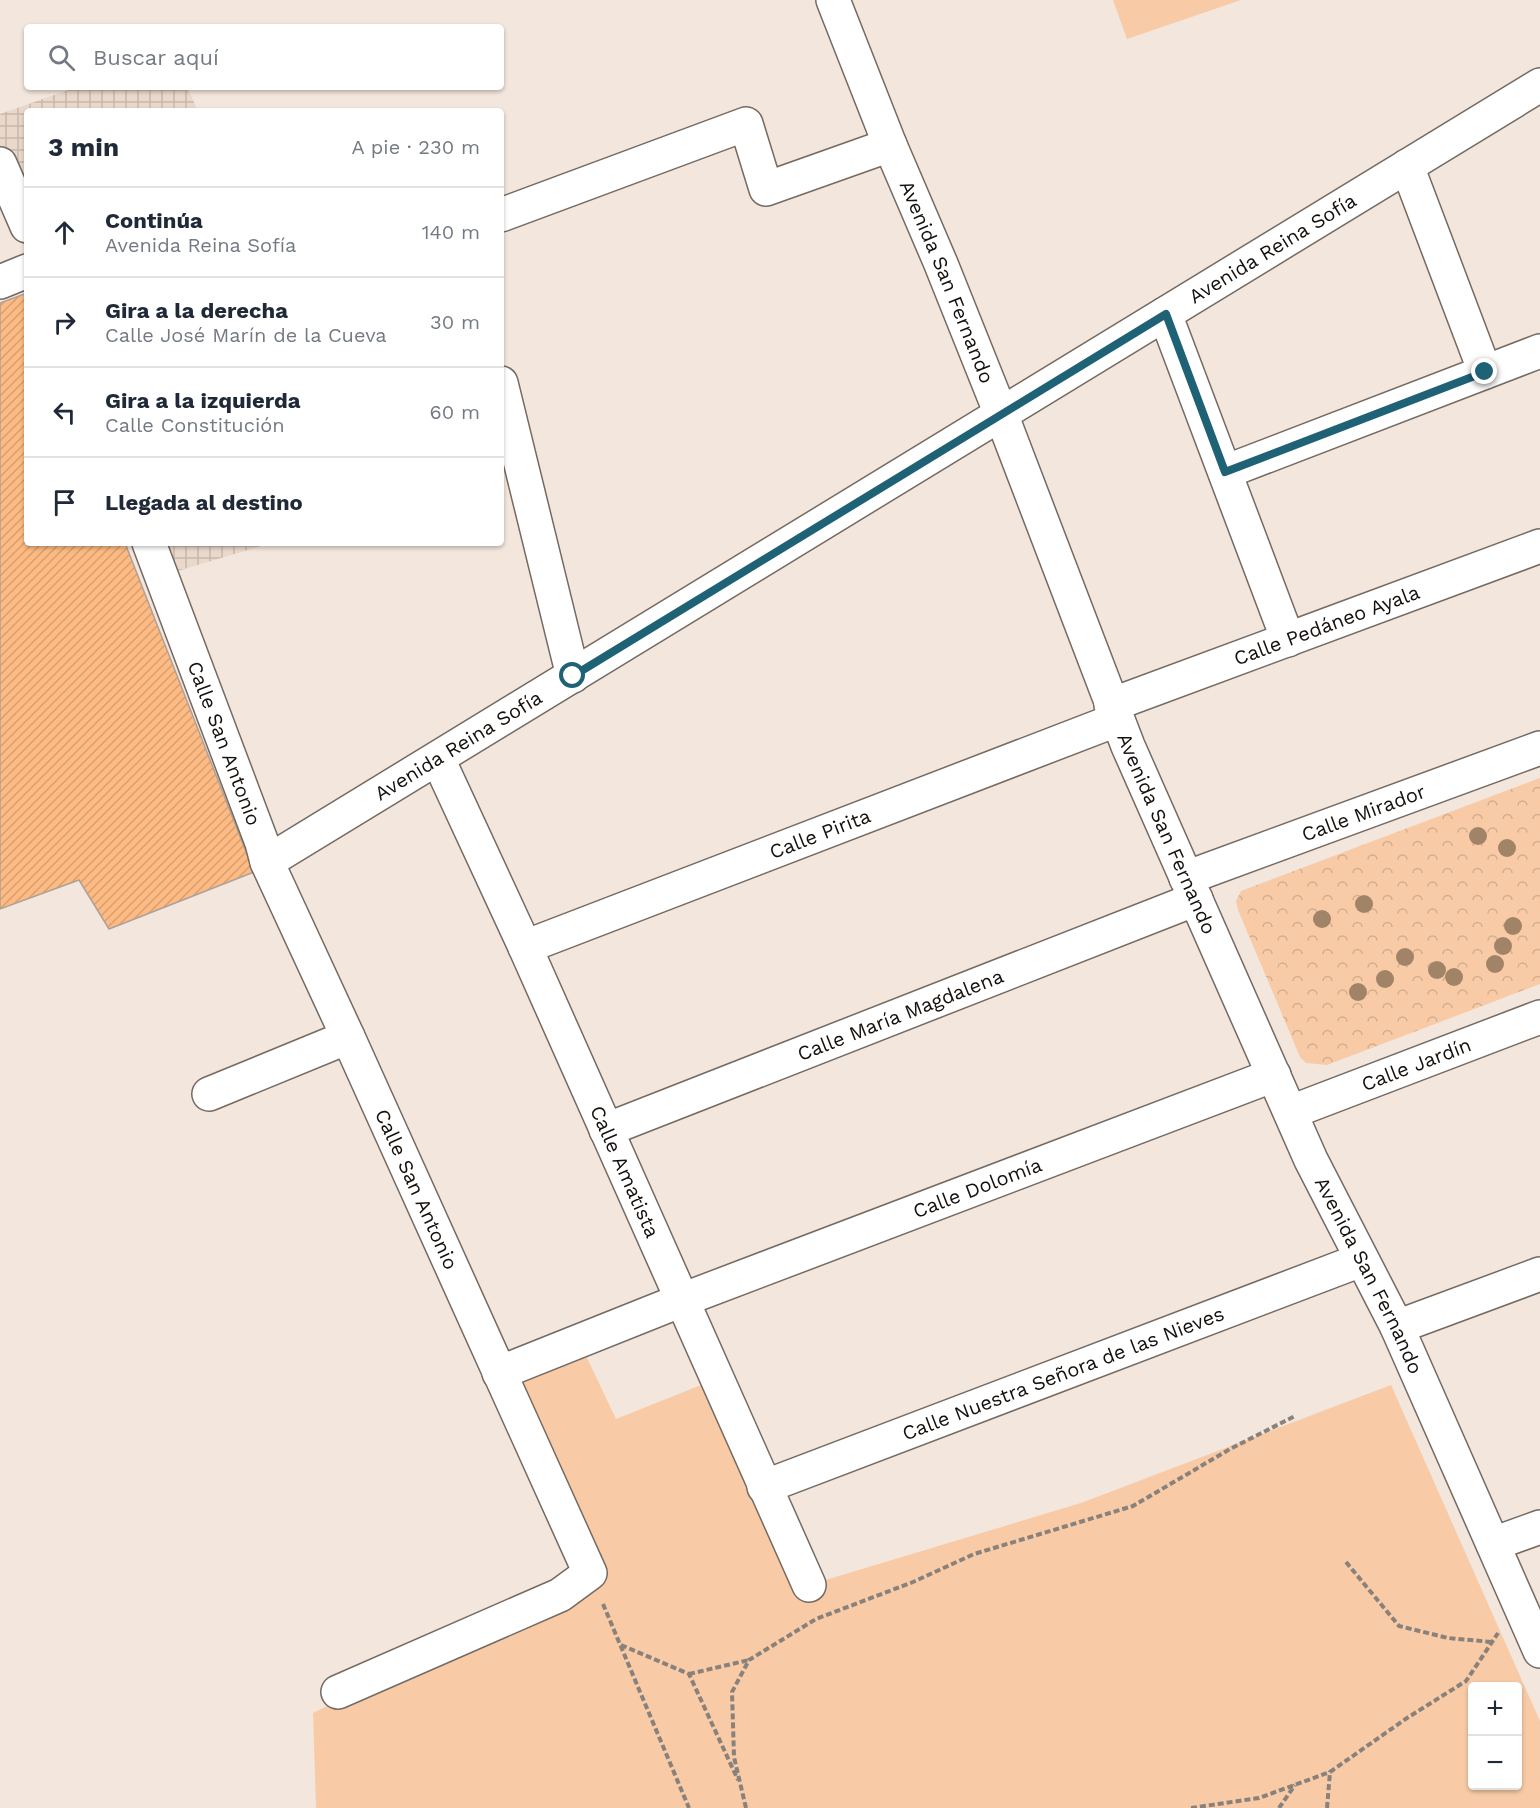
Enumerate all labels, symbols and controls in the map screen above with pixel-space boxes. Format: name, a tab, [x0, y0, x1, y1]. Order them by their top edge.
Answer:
search box	[24, 24, 504, 90]
icon: search	[45, 41, 78, 74]
text: Buscar aquí	[93, 45, 219, 70]
text: 3 min	[48, 132, 119, 162]
text: A pie · 230 m	[352, 135, 480, 159]
street label: Avenida San Fernando	[895, 177, 999, 387]
street label: Avenida Reina Sofía	[1184, 188, 1361, 308]
text: Continúa	[105, 208, 203, 233]
icon: ahead	[48, 216, 81, 249]
text: 140 m	[422, 220, 480, 244]
text: Avenida Reina Sofía	[105, 233, 296, 257]
text: Gira a la derecha	[105, 298, 288, 323]
icon: right	[48, 306, 81, 339]
text: 30 m	[430, 310, 480, 334]
text: Calle José Marín de la Cueva	[105, 323, 387, 347]
route end	[1471, 358, 1497, 384]
text: Gira a la izquierda	[105, 388, 301, 413]
icon: left	[48, 396, 81, 429]
text: 60 m	[430, 400, 480, 424]
text: Calle Constitución	[105, 413, 285, 437]
icon: arrive	[48, 486, 81, 519]
text: Llegada al destino	[105, 490, 303, 515]
street label: Calle Pedáneo Ayala	[1231, 580, 1423, 670]
street label: Calle San Antonio	[183, 658, 266, 829]
route start	[559, 662, 585, 688]
street label: Avenida Reina Sofía	[370, 685, 546, 805]
street label: Avenida San Fernando	[1112, 730, 1222, 938]
street label: Calle Mirador	[1298, 779, 1429, 847]
street label: Calle Pirita	[766, 803, 874, 864]
street label: Calle María Magdalena	[794, 964, 1007, 1066]
street label: Calle Jardín	[1358, 1032, 1474, 1096]
street label: Calle Amatista	[585, 1102, 665, 1241]
street label: Calle San Antonio	[370, 1105, 463, 1273]
street label: Calle Dolomía	[910, 1152, 1045, 1223]
street label: Avenida San Fernando	[1310, 1173, 1428, 1377]
street label: Calle Nuestra Señora de las Nieves	[899, 1301, 1227, 1445]
map controls	[1468, 1682, 1522, 1790]
button: +	[1468, 1682, 1522, 1736]
button: −	[1468, 1736, 1522, 1790]

